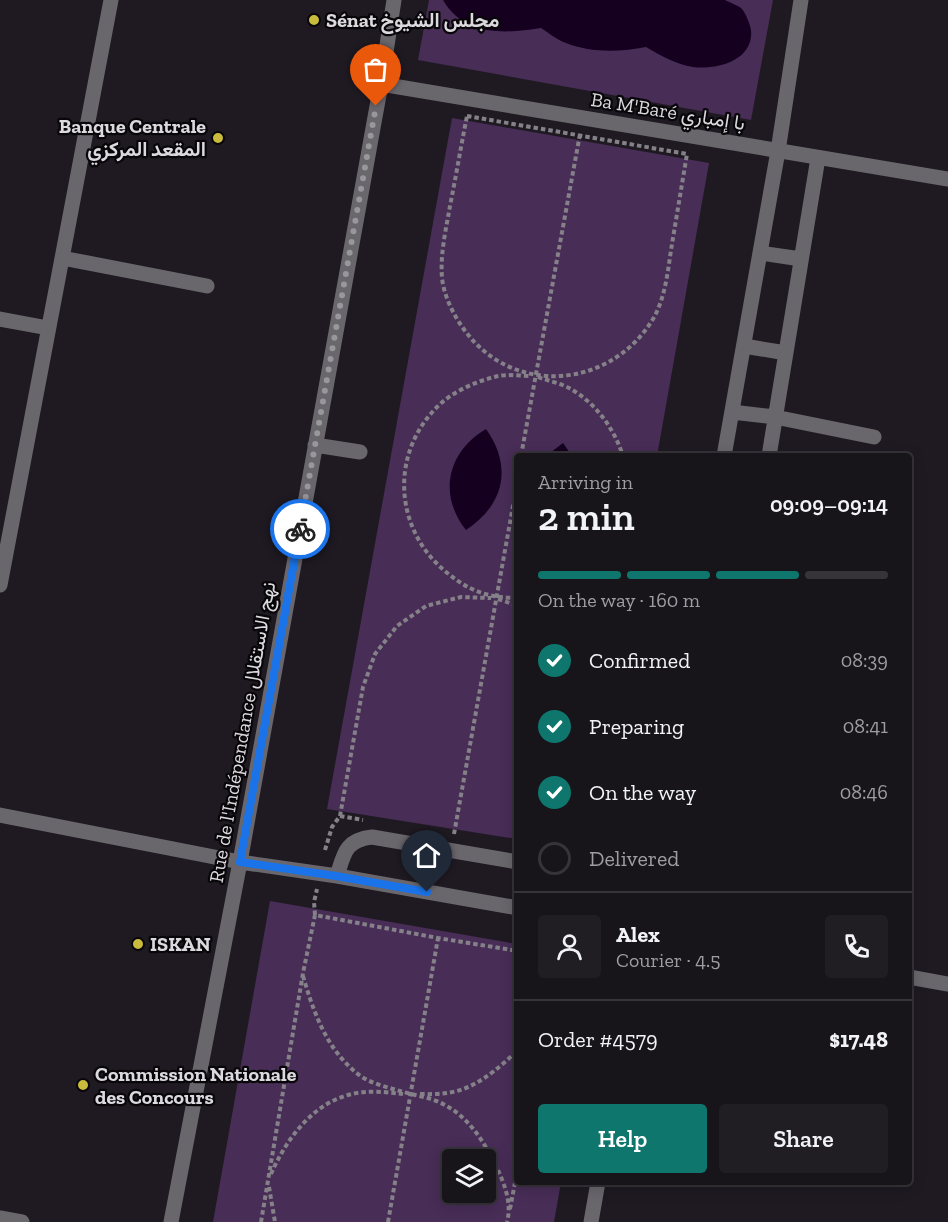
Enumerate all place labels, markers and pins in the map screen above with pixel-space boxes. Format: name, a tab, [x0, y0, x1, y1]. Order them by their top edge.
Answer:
place label: Sénat مجلس الشيوخ	[326, 8, 499, 34]
marker: Sénat مجلس الشيوخ	[307, 13, 321, 27]
pin	[350, 44, 401, 106]
place label: Banque Centrale المقعد المركزي	[59, 114, 206, 166]
marker: Banque Centrale المقعد المركزي	[211, 131, 225, 145]
pin	[401, 830, 452, 892]
place label: ISKAN	[150, 932, 211, 956]
marker: ISKAN	[131, 937, 145, 951]
place label: Commission Nationale des Concours	[95, 1062, 297, 1109]
marker: Commission Nationale des Concours	[76, 1078, 90, 1092]

